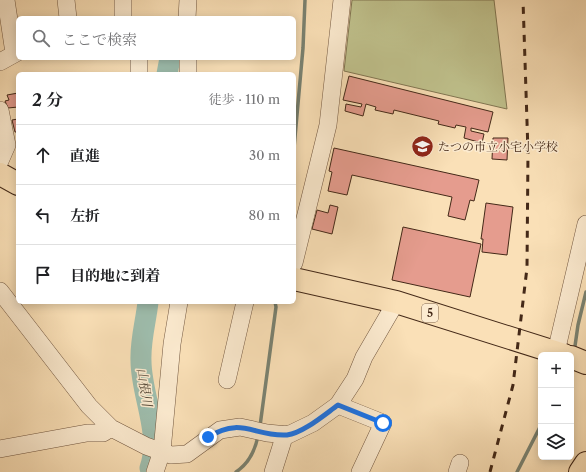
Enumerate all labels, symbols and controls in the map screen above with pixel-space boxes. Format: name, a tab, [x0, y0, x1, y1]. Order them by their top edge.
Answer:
search box	[16, 16, 296, 60]
icon: search	[30, 27, 52, 49]
text: ここで検索	[62, 30, 137, 49]
text: 2 分	[32, 90, 63, 110]
text: 徒歩 · 110 m	[209, 91, 280, 107]
school or university icon: たつの市立小宅小学校	[409, 134, 435, 160]
place label: たつの市立小宅小学校	[438, 139, 558, 154]
icon: ahead	[32, 144, 54, 166]
text: 直進	[70, 146, 100, 165]
text: 30 m	[249, 147, 280, 163]
icon: left	[32, 204, 54, 226]
text: 左折	[70, 206, 100, 225]
text: 80 m	[248, 207, 280, 223]
icon: arrive	[32, 264, 54, 286]
text: 目的地に到着	[70, 266, 160, 285]
road number: 5	[422, 304, 438, 322]
map controls	[538, 352, 574, 460]
button: +	[538, 352, 574, 388]
water label: 山根川	[134, 366, 156, 409]
button: −	[538, 388, 574, 424]
route start	[374, 414, 392, 432]
button: layers	[538, 424, 574, 460]
route end	[199, 428, 217, 446]

